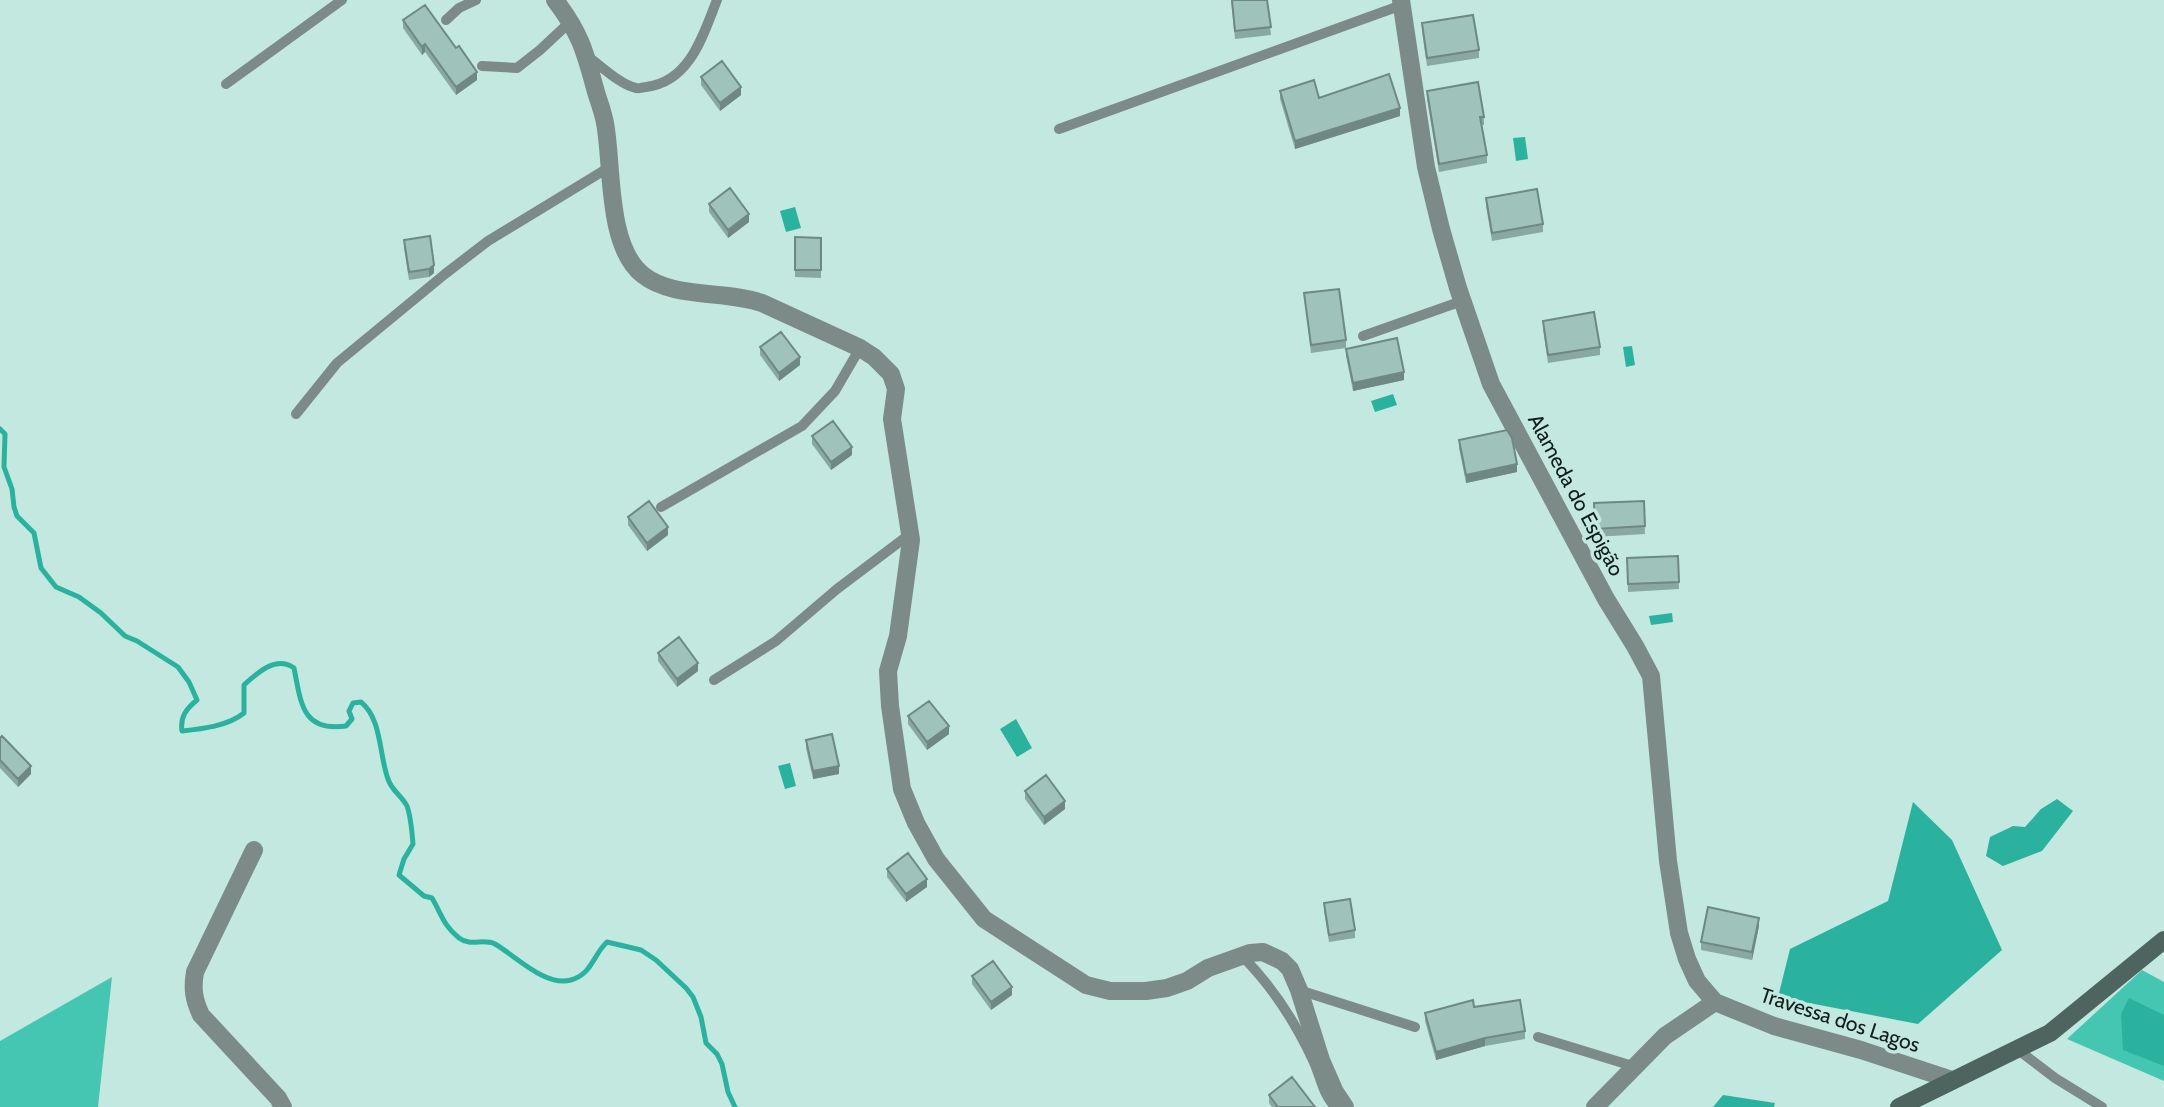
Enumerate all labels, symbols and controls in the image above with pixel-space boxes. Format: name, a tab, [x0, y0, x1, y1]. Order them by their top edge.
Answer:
street label: Alameda do Espigão	[1523, 410, 1630, 580]
street label: Travessa dos Lagos	[1757, 982, 1924, 1057]

